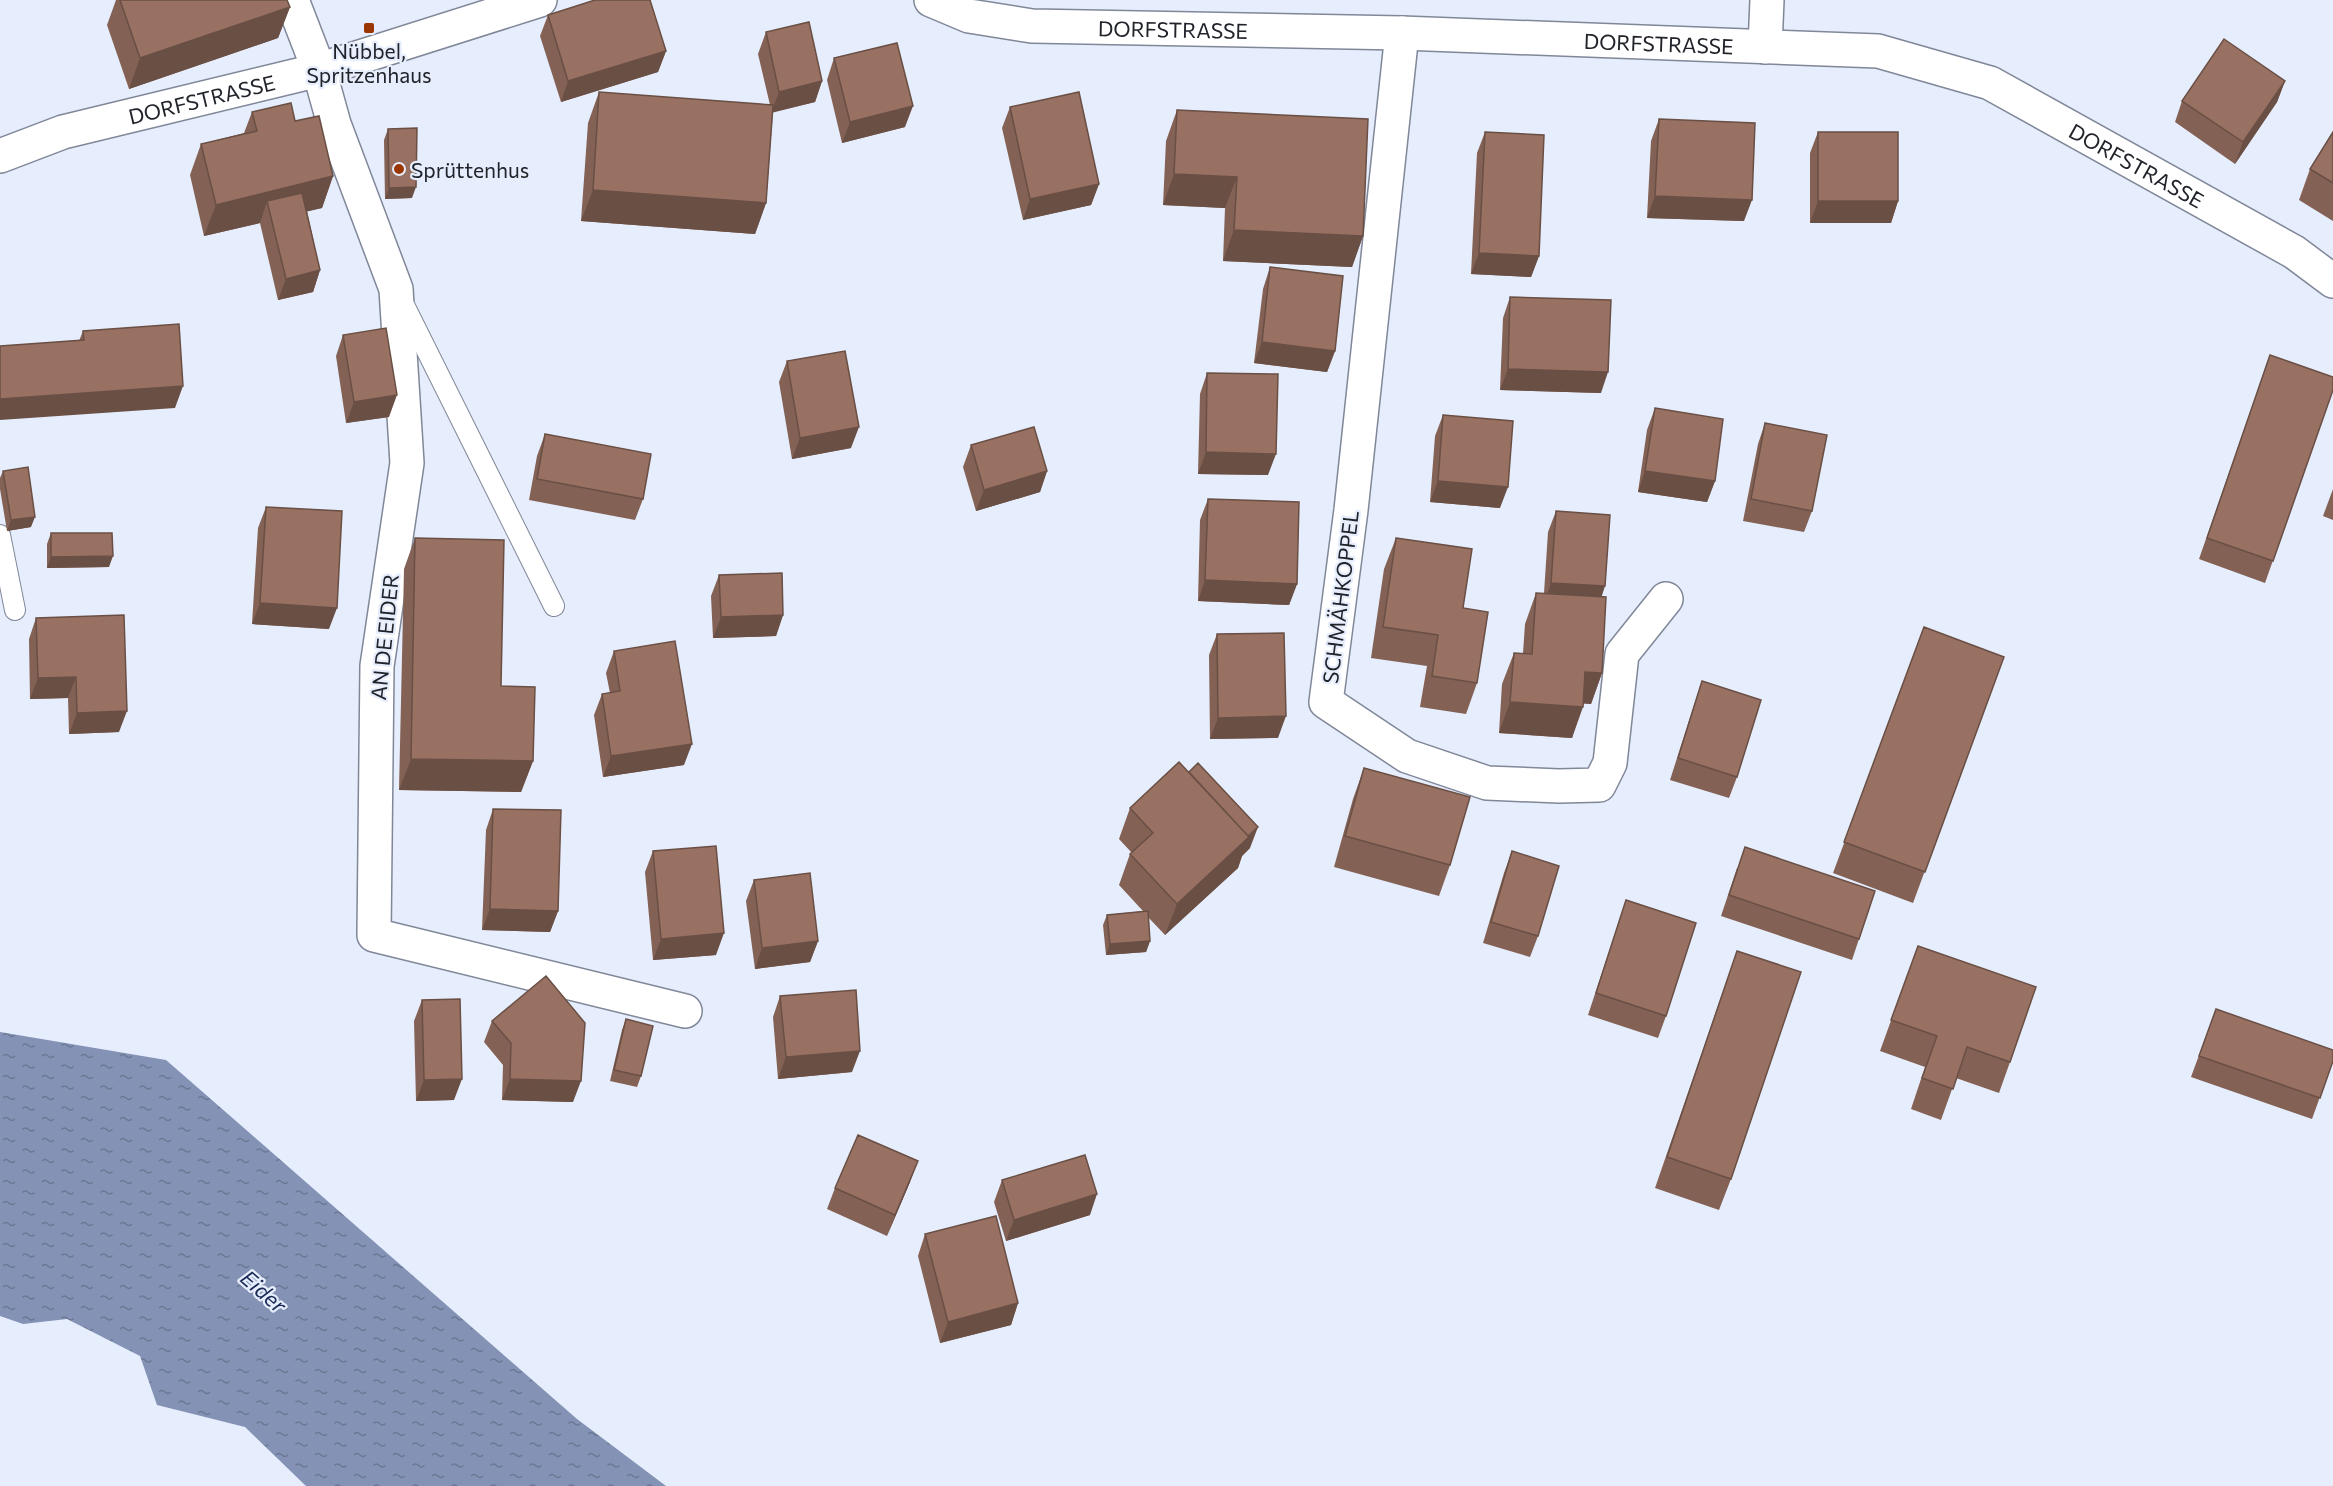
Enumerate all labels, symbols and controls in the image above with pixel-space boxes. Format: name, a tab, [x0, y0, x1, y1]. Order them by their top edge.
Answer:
street label: DORFSTRASSE	[1098, 15, 1248, 43]
marker: Nübbel, Spritzenhaus	[362, 21, 376, 35]
street label: DORFSTRASSE	[1583, 27, 1734, 58]
place label: Nübbel, Spritzenhaus	[307, 38, 431, 87]
street label: DORFSTRASSE	[126, 69, 277, 128]
street label: DORFSTRASSE	[2065, 117, 2209, 212]
place label: Sprüttenhus	[411, 157, 529, 182]
marker: Sprüttenhus	[392, 162, 406, 176]
street label: SCHMÄHKOPPEL	[1317, 509, 1363, 685]
street label: AN DE EIDER	[365, 573, 403, 701]
water label: Eider	[236, 1264, 293, 1319]

